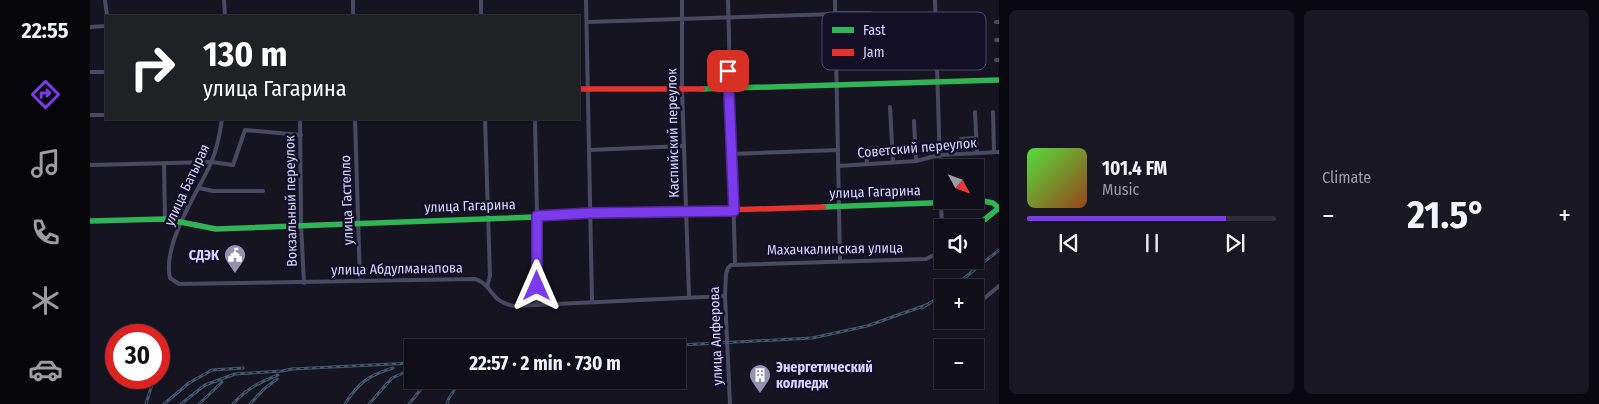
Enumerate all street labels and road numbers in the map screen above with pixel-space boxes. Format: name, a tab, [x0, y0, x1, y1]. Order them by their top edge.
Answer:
street label: Каспийский переулок	[663, 68, 683, 198]
street label: Советский переулок	[857, 134, 978, 162]
street label: Вокзальный переулок	[281, 135, 301, 267]
street label: улица Батырая	[161, 141, 213, 229]
street label: улица Гастелло	[337, 155, 357, 245]
street label: улица Гагарина	[829, 182, 921, 202]
street label: улица Гагарина	[424, 196, 516, 216]
street label: Махачкалинская улица	[767, 239, 903, 259]
street label: улица Абдулманапова	[331, 259, 463, 279]
street label: улица Алферова	[706, 286, 726, 386]

